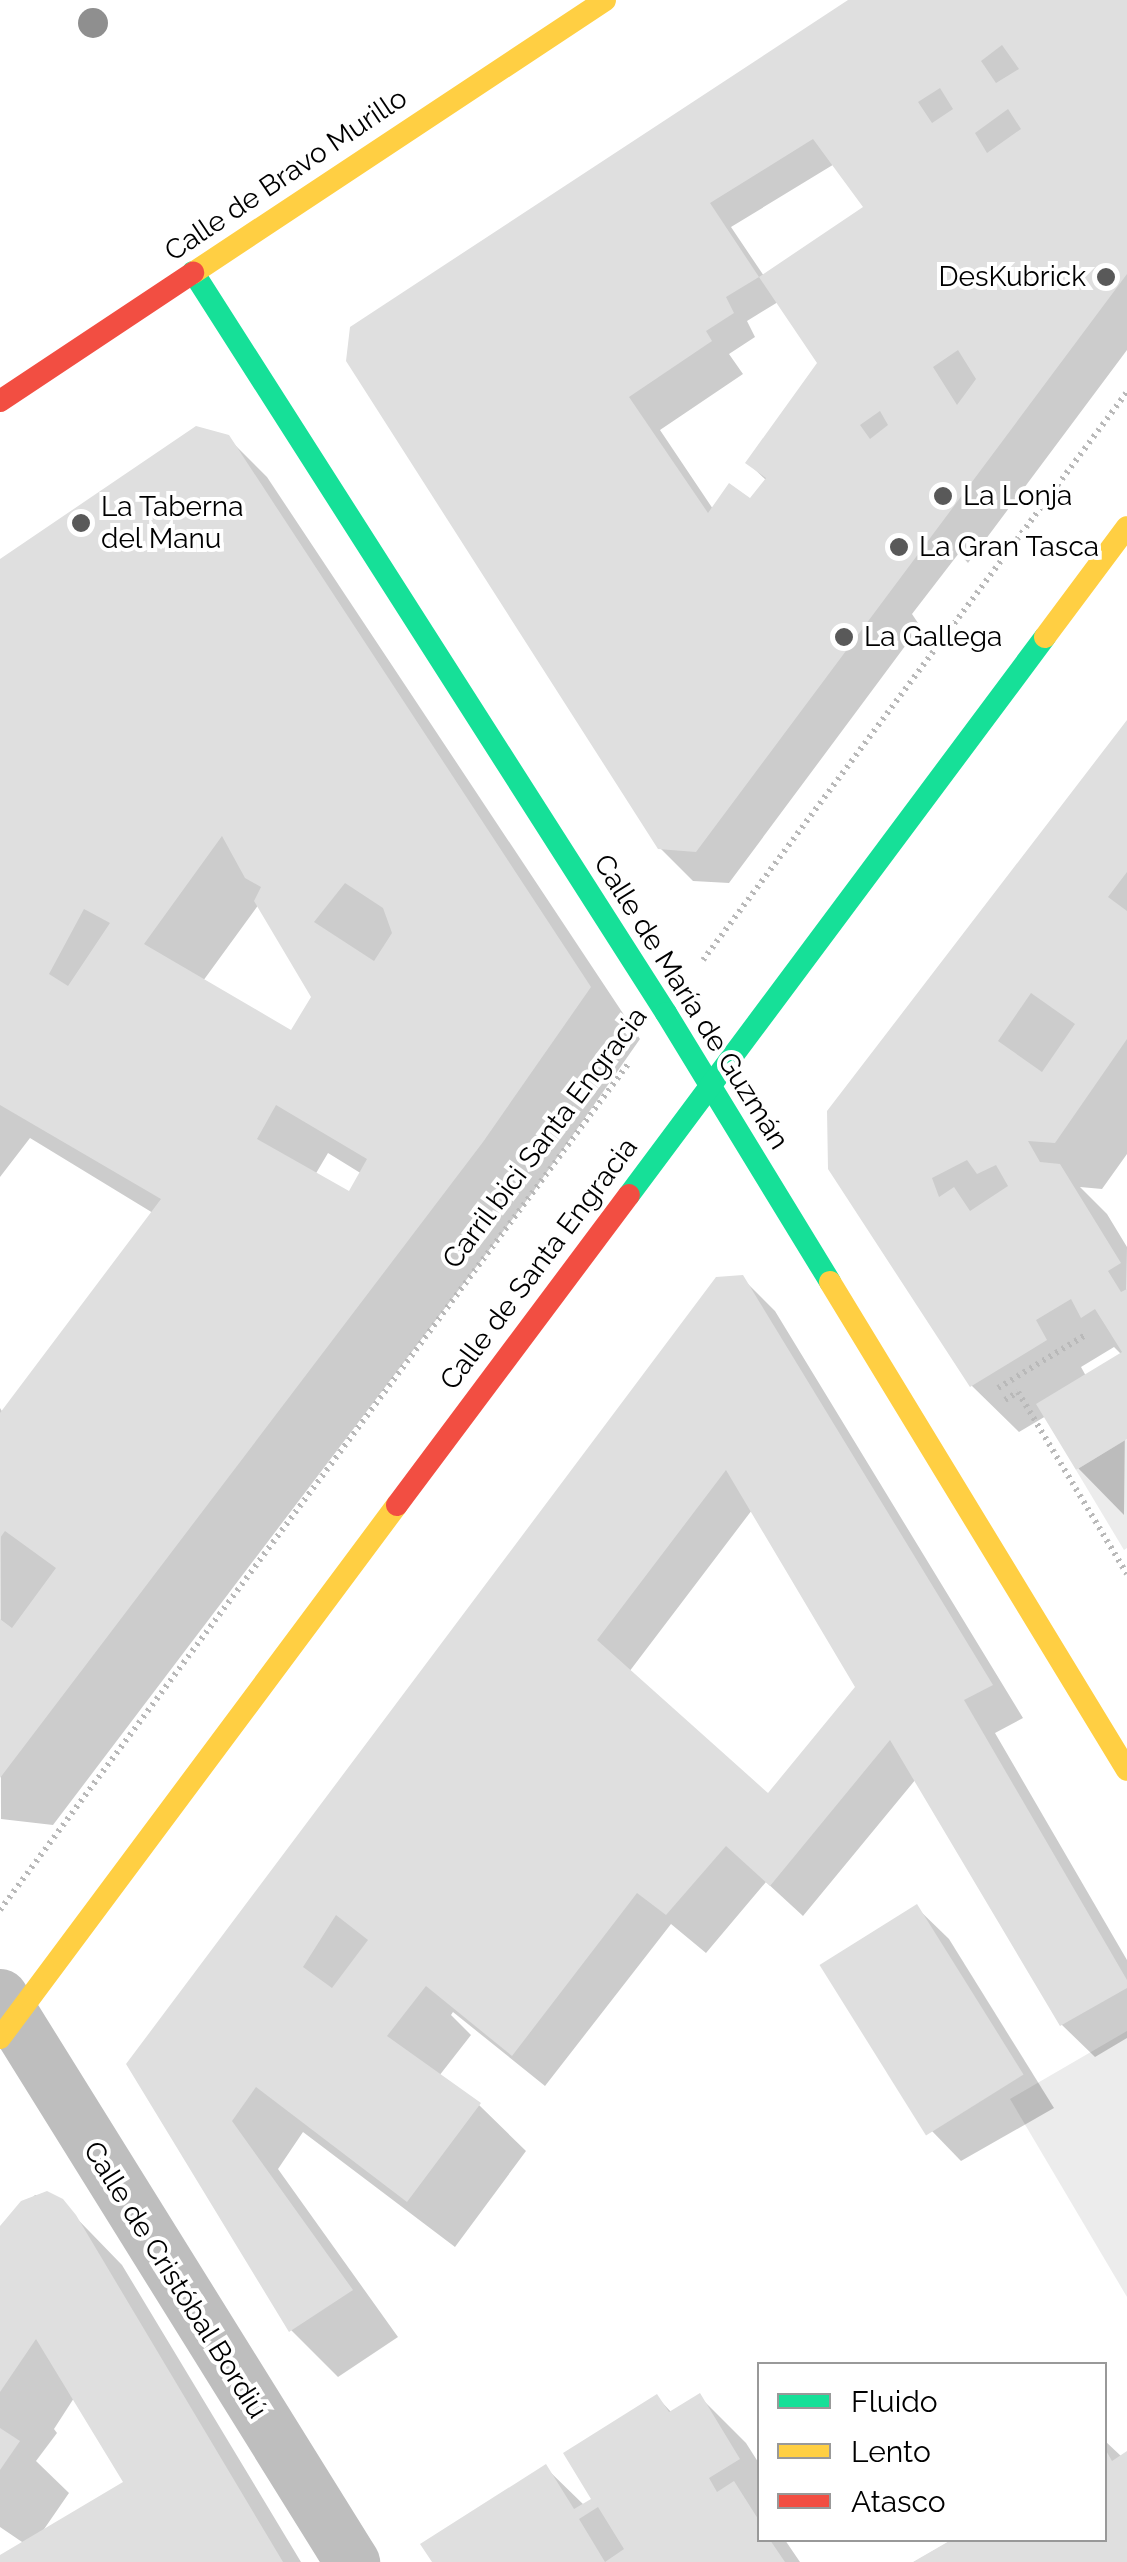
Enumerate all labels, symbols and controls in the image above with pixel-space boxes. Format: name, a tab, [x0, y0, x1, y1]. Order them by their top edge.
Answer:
street label: Calle de Bravo Murillo	[159, 81, 413, 269]
place label: DesKubrick	[939, 260, 1086, 294]
marker: DesKubrick	[1095, 266, 1117, 288]
place label: La Lonja	[963, 479, 1072, 513]
marker: La Lonja	[932, 485, 954, 507]
place label: La Taberna del Manu	[101, 490, 244, 556]
marker: La Taberna del Manu	[70, 512, 92, 534]
place label: La Gran Tasca	[919, 530, 1100, 564]
marker: La Gran Tasca	[888, 536, 910, 558]
place label: La Gallega	[864, 620, 1002, 654]
marker: La Gallega	[833, 626, 855, 648]
street label: Calle de María de Guzmán	[586, 848, 796, 1156]
street label: Carril bici Santa Engracia	[435, 1000, 655, 1276]
street label: Calle de Santa Engracia	[433, 1131, 645, 1397]
street label: Calle de Cristóbal Bordiú	[76, 2135, 274, 2425]
legend	[757, 2362, 1107, 2542]
text: Fluido	[851, 2384, 938, 2419]
text: Lento	[851, 2434, 931, 2469]
text: Atasco	[851, 2484, 946, 2519]

